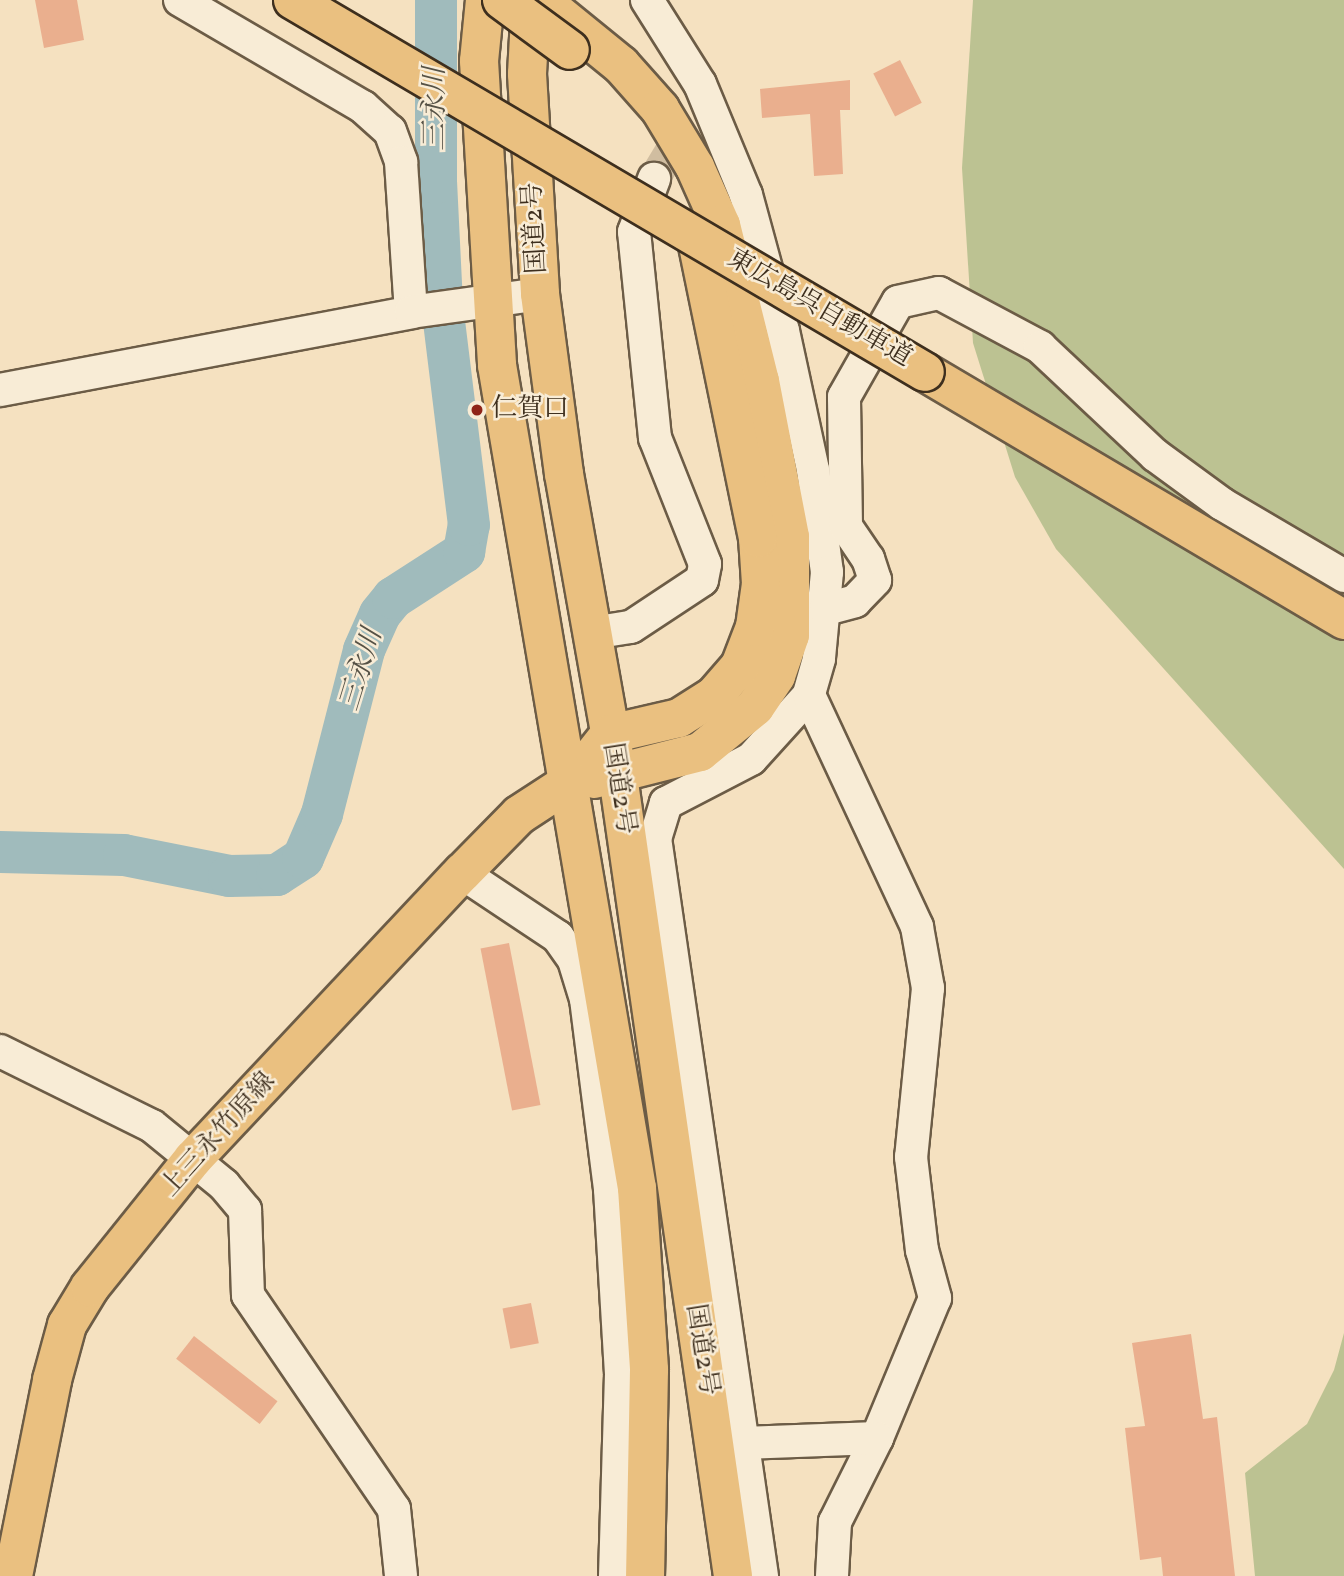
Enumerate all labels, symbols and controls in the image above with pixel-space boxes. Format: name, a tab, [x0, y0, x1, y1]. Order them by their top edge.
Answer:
water label: 三永川	[419, 67, 453, 151]
street label: 国道2号	[518, 181, 554, 275]
street label: 東広島呉自動車道	[721, 243, 917, 375]
place label: 仁賀口	[491, 394, 569, 426]
marker: 仁賀口	[469, 402, 485, 418]
water label: 三永川	[334, 625, 390, 715]
street label: 国道2号	[595, 741, 641, 837]
street label: 上三永竹原線	[155, 1067, 283, 1203]
street label: 国道2号	[678, 1302, 724, 1398]

